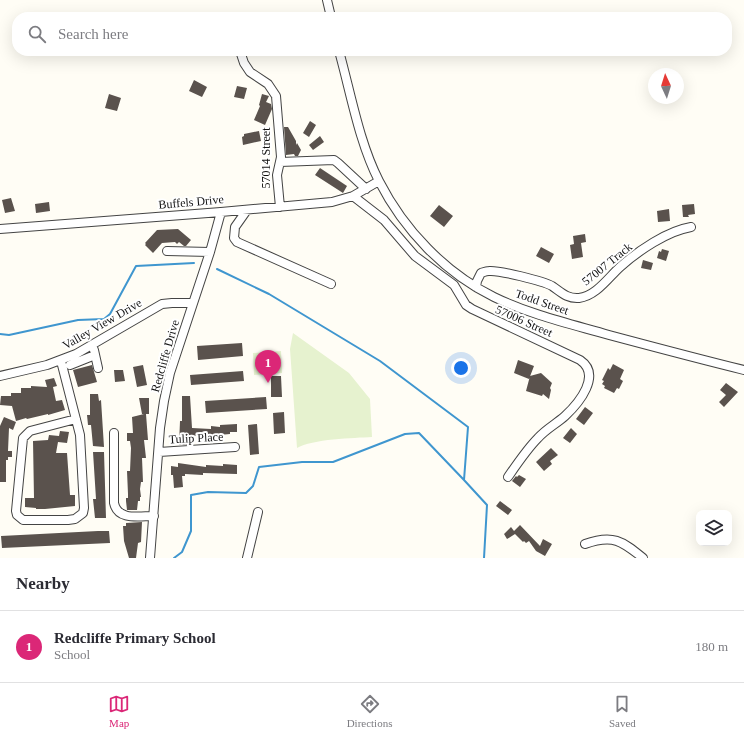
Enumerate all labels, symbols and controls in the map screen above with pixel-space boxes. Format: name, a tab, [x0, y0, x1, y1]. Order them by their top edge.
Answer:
search box	[12, 12, 732, 56]
icon: search	[26, 23, 48, 45]
text: Search here	[58, 26, 128, 42]
north arrow	[648, 68, 684, 104]
street label: 57014 Street	[259, 127, 273, 189]
street label: Buffels Drive	[158, 192, 224, 212]
street label: 57007 Track	[579, 240, 635, 288]
street label: Todd Street	[513, 286, 571, 318]
street label: Valley View Drive	[60, 296, 144, 352]
street label: 57006 Street	[493, 302, 555, 340]
street label: Redcliffe Drive	[148, 318, 182, 394]
pin: 1	[255, 350, 281, 383]
your location	[451, 358, 471, 378]
street label: Tulip Place	[168, 430, 224, 446]
map controls	[696, 510, 732, 546]
button: layers	[696, 510, 732, 546]
text: Nearby	[16, 574, 70, 593]
text: Redcliffe Primary School	[54, 630, 216, 646]
text: 1	[26, 639, 32, 654]
text: 180 m	[695, 639, 728, 654]
text: School	[54, 647, 90, 662]
tab: Map	[108, 693, 130, 729]
tab: Directions	[347, 693, 392, 729]
tab: Saved	[609, 693, 636, 729]

